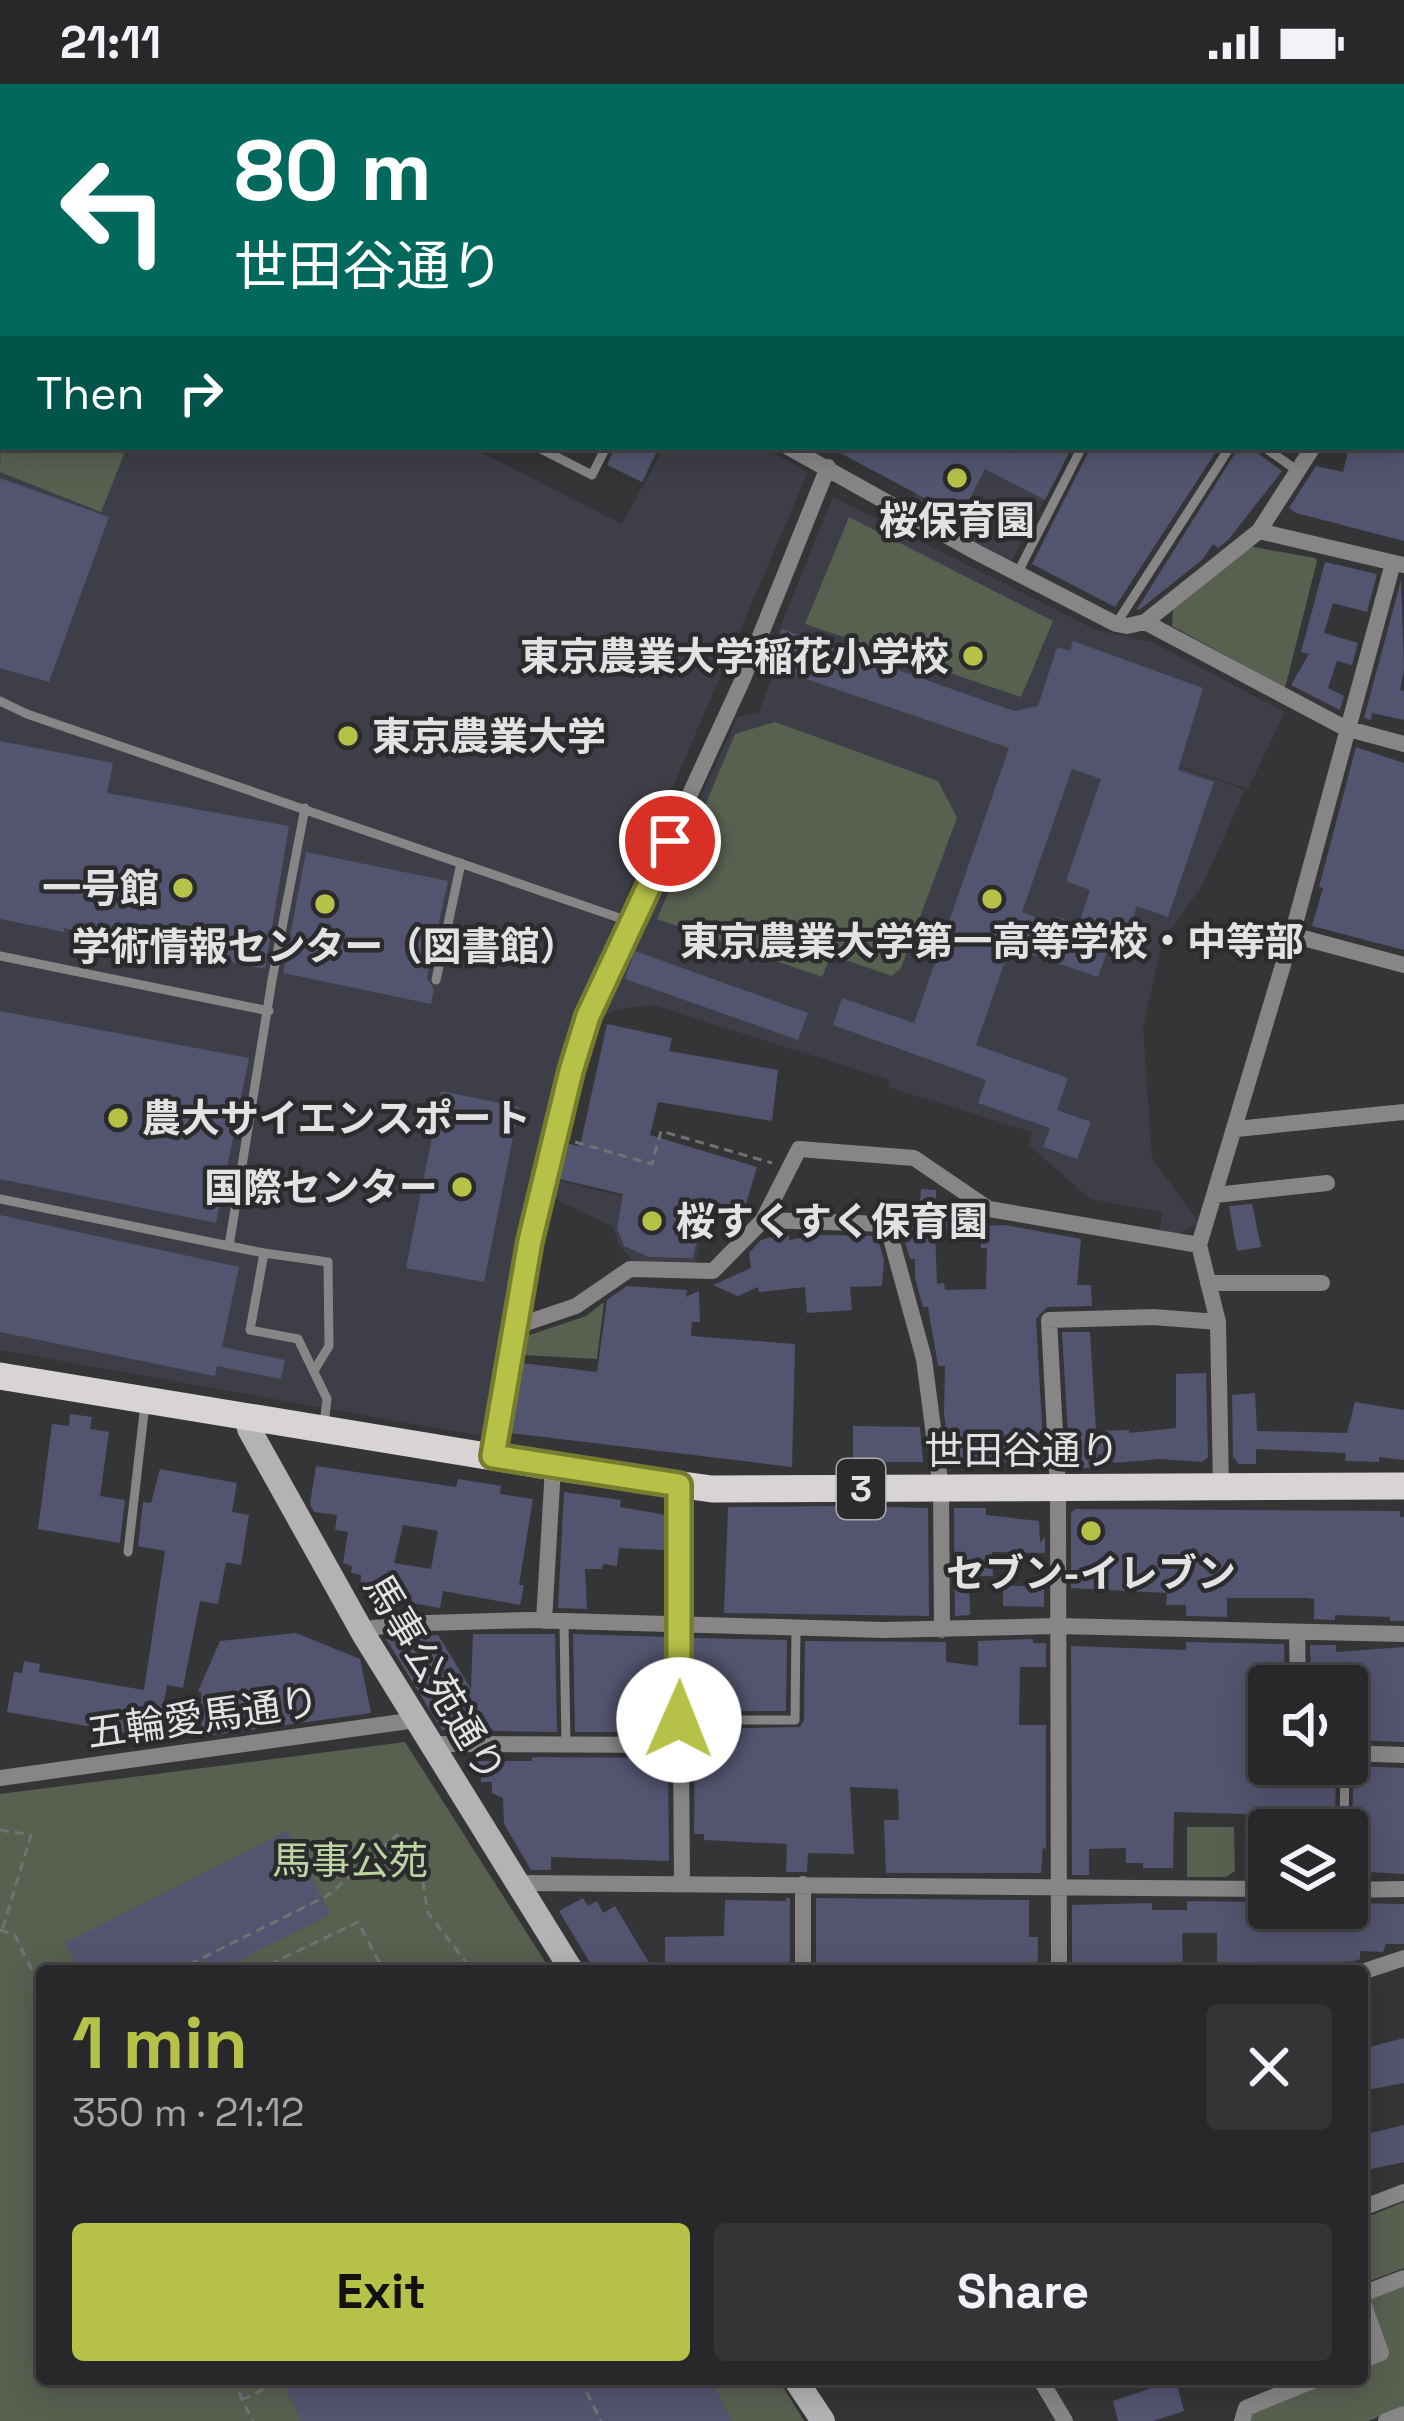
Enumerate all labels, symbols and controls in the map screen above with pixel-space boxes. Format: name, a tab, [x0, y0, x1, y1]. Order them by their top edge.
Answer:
text: 21:11	[60, 14, 161, 71]
text: 80 m	[234, 117, 432, 225]
icon: left	[36, 132, 192, 288]
text: 世田谷通り	[234, 232, 504, 301]
icon: right	[168, 360, 234, 426]
text: Then	[36, 365, 144, 422]
marker: 桜保育園	[944, 465, 970, 491]
place label: 桜保育園	[879, 496, 1035, 545]
place label: 東京農業大学稲花小学校	[520, 632, 949, 681]
marker: 東京農業大学稲花小学校	[960, 643, 986, 669]
place label: 東京農業大学	[372, 712, 606, 761]
marker: 東京農業大学	[335, 723, 361, 749]
pin	[619, 790, 721, 892]
icon: arrive	[637, 808, 703, 874]
place label: 一号館	[42, 864, 159, 913]
marker: 一号館	[170, 875, 196, 901]
marker: 東京農業大学第一高等学校・中等部	[979, 886, 1005, 912]
marker: 学術情報センター（図書館）	[312, 891, 338, 917]
place label: 東京農業大学第一高等学校・中等部	[680, 917, 1304, 966]
place label: 学術情報センター（図書館）	[71, 922, 579, 971]
place label: 農大サイエンスポート	[142, 1094, 531, 1143]
marker: 農大サイエンスポート	[105, 1105, 131, 1131]
place label: 国際センター	[204, 1163, 438, 1212]
marker: 国際センター	[449, 1174, 475, 1200]
place label: 桜すくすく保育園	[676, 1197, 988, 1246]
marker: 桜すくすく保育園	[639, 1208, 665, 1234]
street label: 世田谷通り	[924, 1426, 1120, 1475]
road number: 3	[837, 1459, 885, 1519]
marker: セブン-イレブン	[1078, 1518, 1104, 1544]
place label: セブン-イレブン	[946, 1549, 1236, 1598]
street label: 馬事公苑通り	[354, 1565, 516, 1791]
position arrow	[616, 1657, 742, 1783]
map controls	[1248, 1665, 1368, 1929]
button: sound	[1248, 1665, 1368, 1785]
street label: 五輪愛馬通り	[84, 1676, 322, 1758]
button: layers	[1248, 1809, 1368, 1929]
park label: 馬事公苑	[272, 1836, 428, 1885]
text: 1 min	[72, 1997, 248, 2089]
button: close	[1206, 2004, 1332, 2130]
text: 350 m · 21:12	[72, 2088, 304, 2137]
button: Exit	[72, 2223, 690, 2361]
button: Share	[714, 2223, 1332, 2361]

